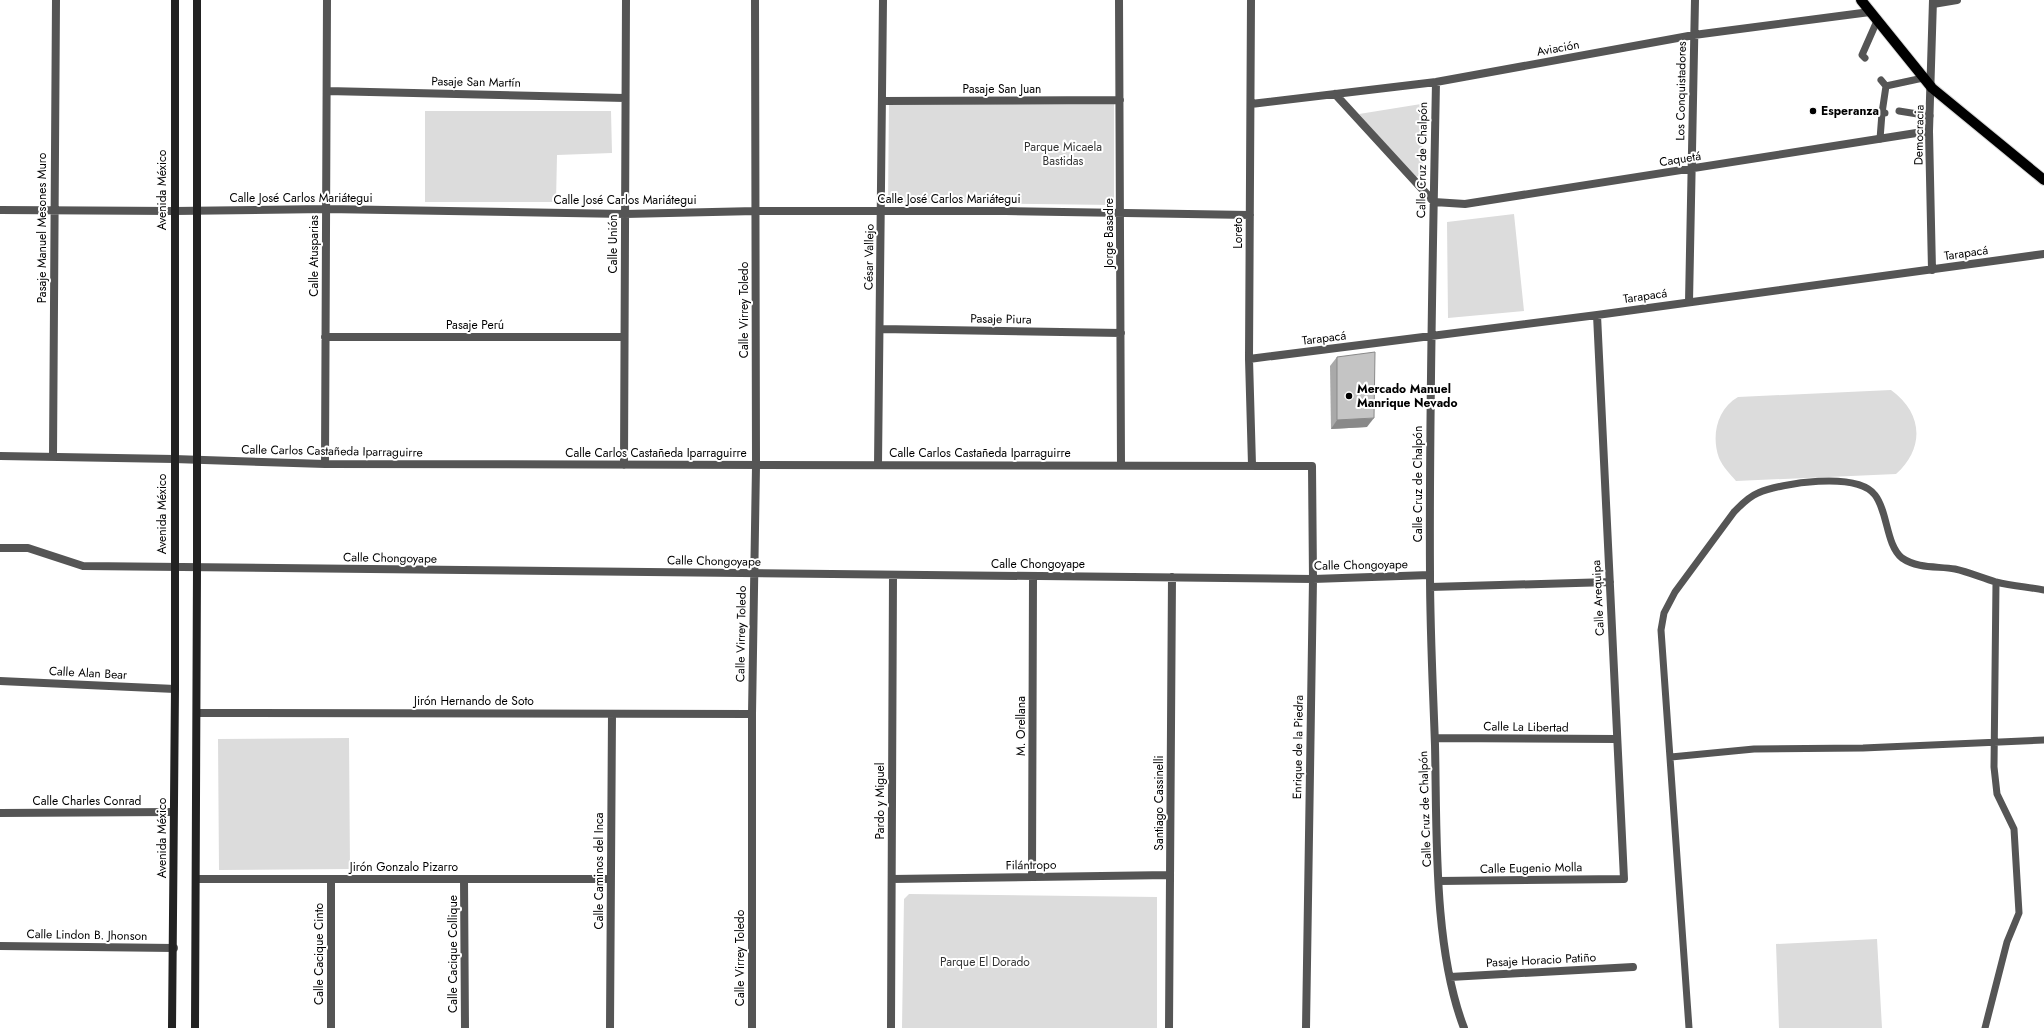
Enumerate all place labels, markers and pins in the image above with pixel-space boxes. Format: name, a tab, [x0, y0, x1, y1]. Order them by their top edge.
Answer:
place label: Esperanza	[1821, 102, 1879, 120]
marker: Esperanza	[1808, 106, 1818, 116]
place label: Mercado Manuel Manrique Nevado	[1357, 380, 1458, 412]
marker: Mercado Manuel Manrique Nevado	[1344, 391, 1354, 401]

